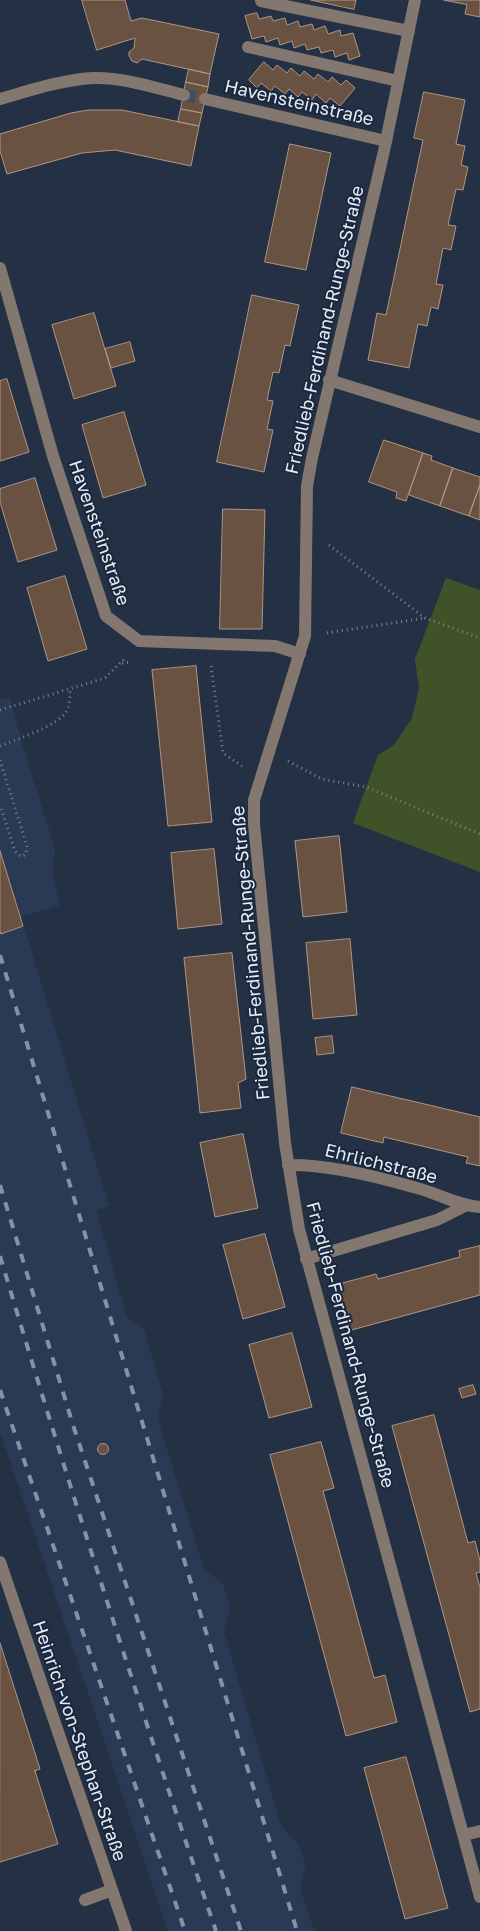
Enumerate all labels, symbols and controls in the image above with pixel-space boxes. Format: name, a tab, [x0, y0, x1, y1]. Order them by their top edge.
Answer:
street label: Havensteinstraße	[222, 75, 376, 131]
street label: Friedlieb-Ferdinand-Runge-Straße	[281, 184, 369, 476]
street label: Havensteinstraße	[64, 457, 134, 609]
street label: Friedlieb-Ferdinand-Runge-Straße	[227, 805, 275, 1101]
street label: Ehrlichstraße	[323, 1140, 439, 1188]
street label: Friedlieb-Ferdinand-Runge-Straße	[301, 1200, 399, 1490]
street label: Heinrich-von-Stephan-Straße	[28, 1618, 130, 1864]

